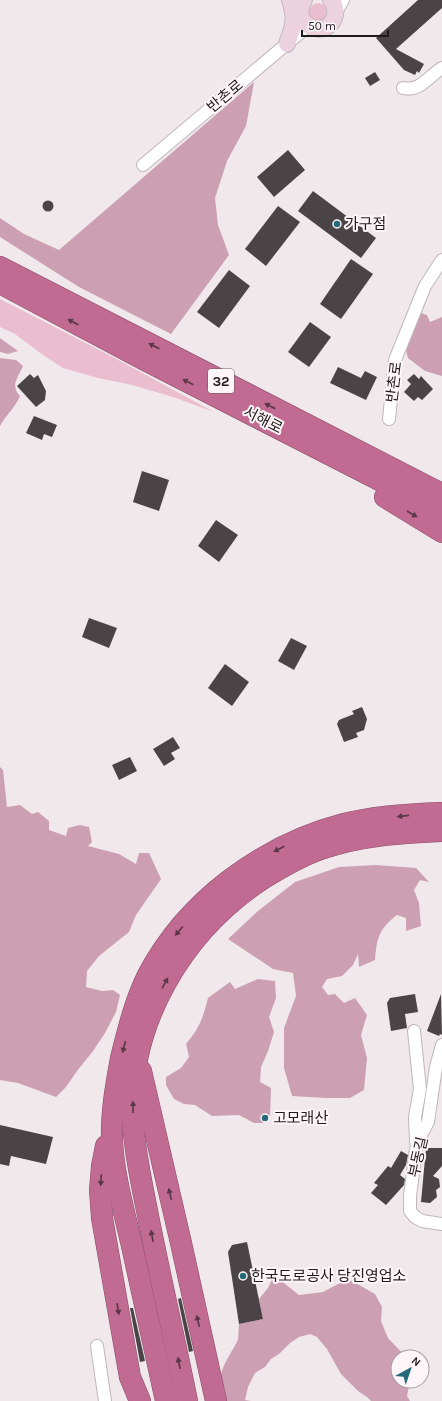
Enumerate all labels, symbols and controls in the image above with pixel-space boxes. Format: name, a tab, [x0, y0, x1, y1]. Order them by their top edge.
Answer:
scale bar	[302, 12, 388, 38]
text: 50 m	[308, 19, 336, 33]
street label: 반촌로	[203, 76, 247, 116]
place label: 가구점	[345, 215, 386, 233]
marker: 가구점	[332, 219, 342, 229]
one-way arrow	[68, 318, 79, 325]
one-way arrow	[149, 343, 160, 350]
street label: 반촌로	[383, 360, 405, 404]
road number: 32	[208, 369, 234, 393]
one-way arrow	[183, 379, 194, 385]
street label: 서해로	[240, 403, 286, 437]
one-way arrow	[264, 403, 276, 409]
one-way arrow	[407, 510, 417, 518]
one-way arrow	[397, 812, 409, 819]
one-way arrow	[273, 846, 284, 853]
one-way arrow	[174, 925, 183, 936]
one-way arrow	[161, 977, 168, 989]
one-way arrow	[121, 1041, 127, 1053]
one-way arrow	[130, 1100, 136, 1113]
place label: 고모래산	[273, 1109, 328, 1127]
marker: 고모래산	[260, 1113, 270, 1123]
street label: 부동길	[405, 1135, 431, 1179]
one-way arrow	[97, 1174, 104, 1186]
one-way arrow	[166, 1187, 172, 1200]
one-way arrow	[148, 1230, 154, 1242]
place label: 한국도로공사 당진영업소	[251, 1267, 407, 1285]
marker: 한국도로공사 당진영업소	[238, 1271, 248, 1281]
one-way arrow	[115, 1303, 121, 1315]
one-way arrow	[194, 1314, 200, 1327]
north arrow	[390, 1349, 430, 1389]
text: N	[409, 1354, 423, 1369]
one-way arrow	[176, 1357, 182, 1369]

